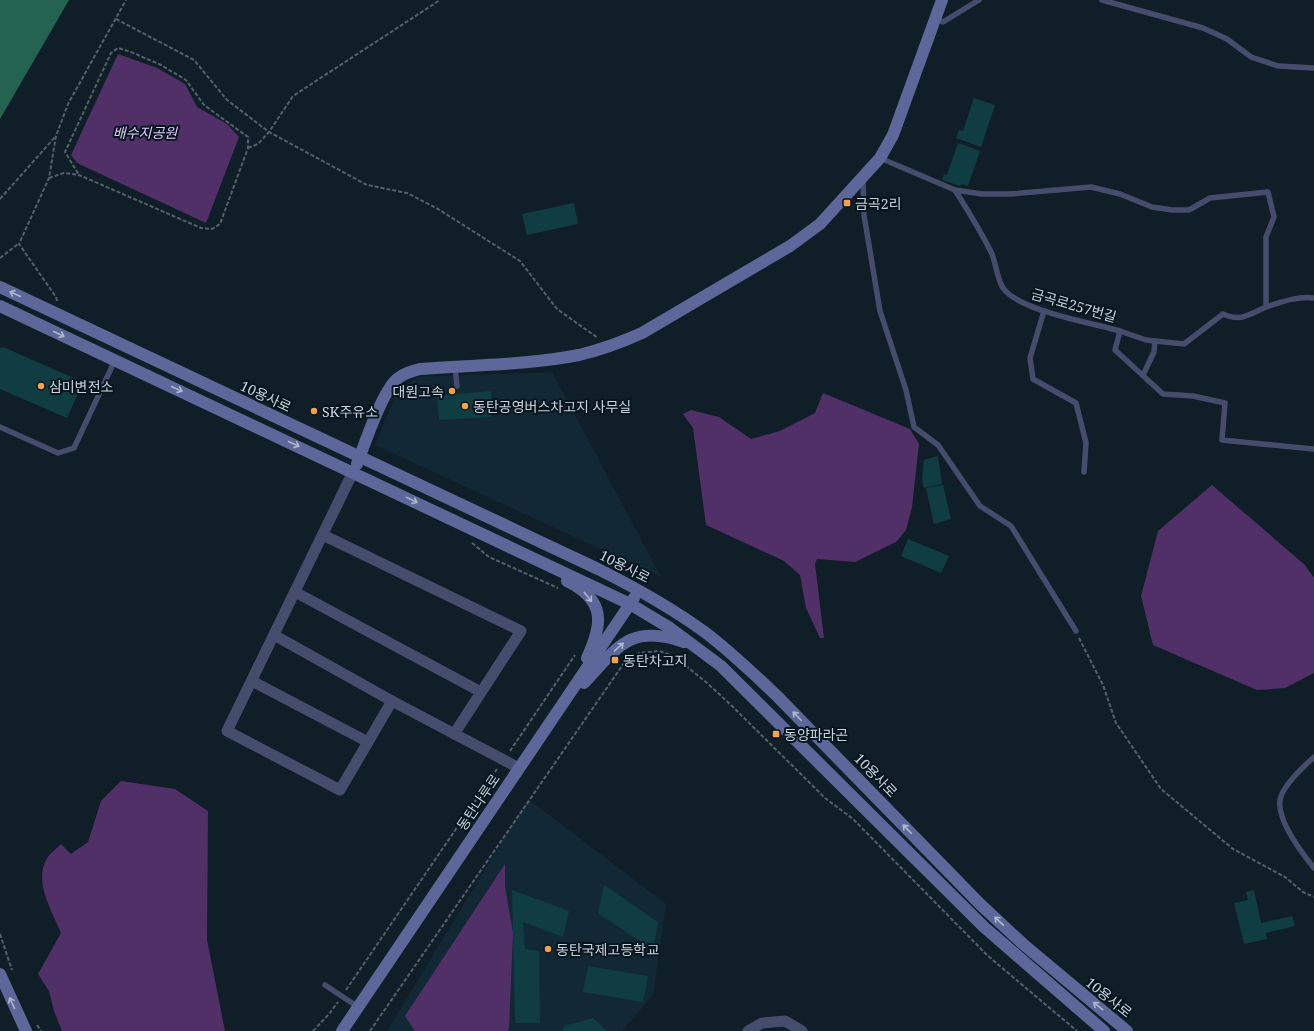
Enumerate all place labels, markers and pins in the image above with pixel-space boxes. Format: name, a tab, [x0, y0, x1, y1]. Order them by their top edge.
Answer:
place label: 금곡2리	[855, 194, 901, 213]
marker: 금곡2리	[842, 198, 852, 208]
place label: 삼미변전소	[49, 377, 114, 396]
marker: 삼미변전소	[36, 381, 46, 391]
place label: 대원고속	[392, 382, 444, 401]
marker: 대원고속	[447, 386, 457, 396]
place label: 동탄공영버스차고지 사무실	[473, 397, 631, 416]
marker: 동탄공영버스차고지 사무실	[460, 401, 470, 411]
place label: SK주유소	[322, 402, 378, 421]
marker: SK주유소	[309, 406, 319, 416]
place label: 동탄차고지	[623, 651, 687, 670]
marker: 동탄차고지	[610, 655, 620, 665]
place label: 동양파라곤	[784, 725, 848, 744]
marker: 동양파라곤	[771, 729, 781, 739]
place label: 동탄국제고등학교	[556, 940, 659, 959]
marker: 동탄국제고등학교	[543, 944, 553, 954]

